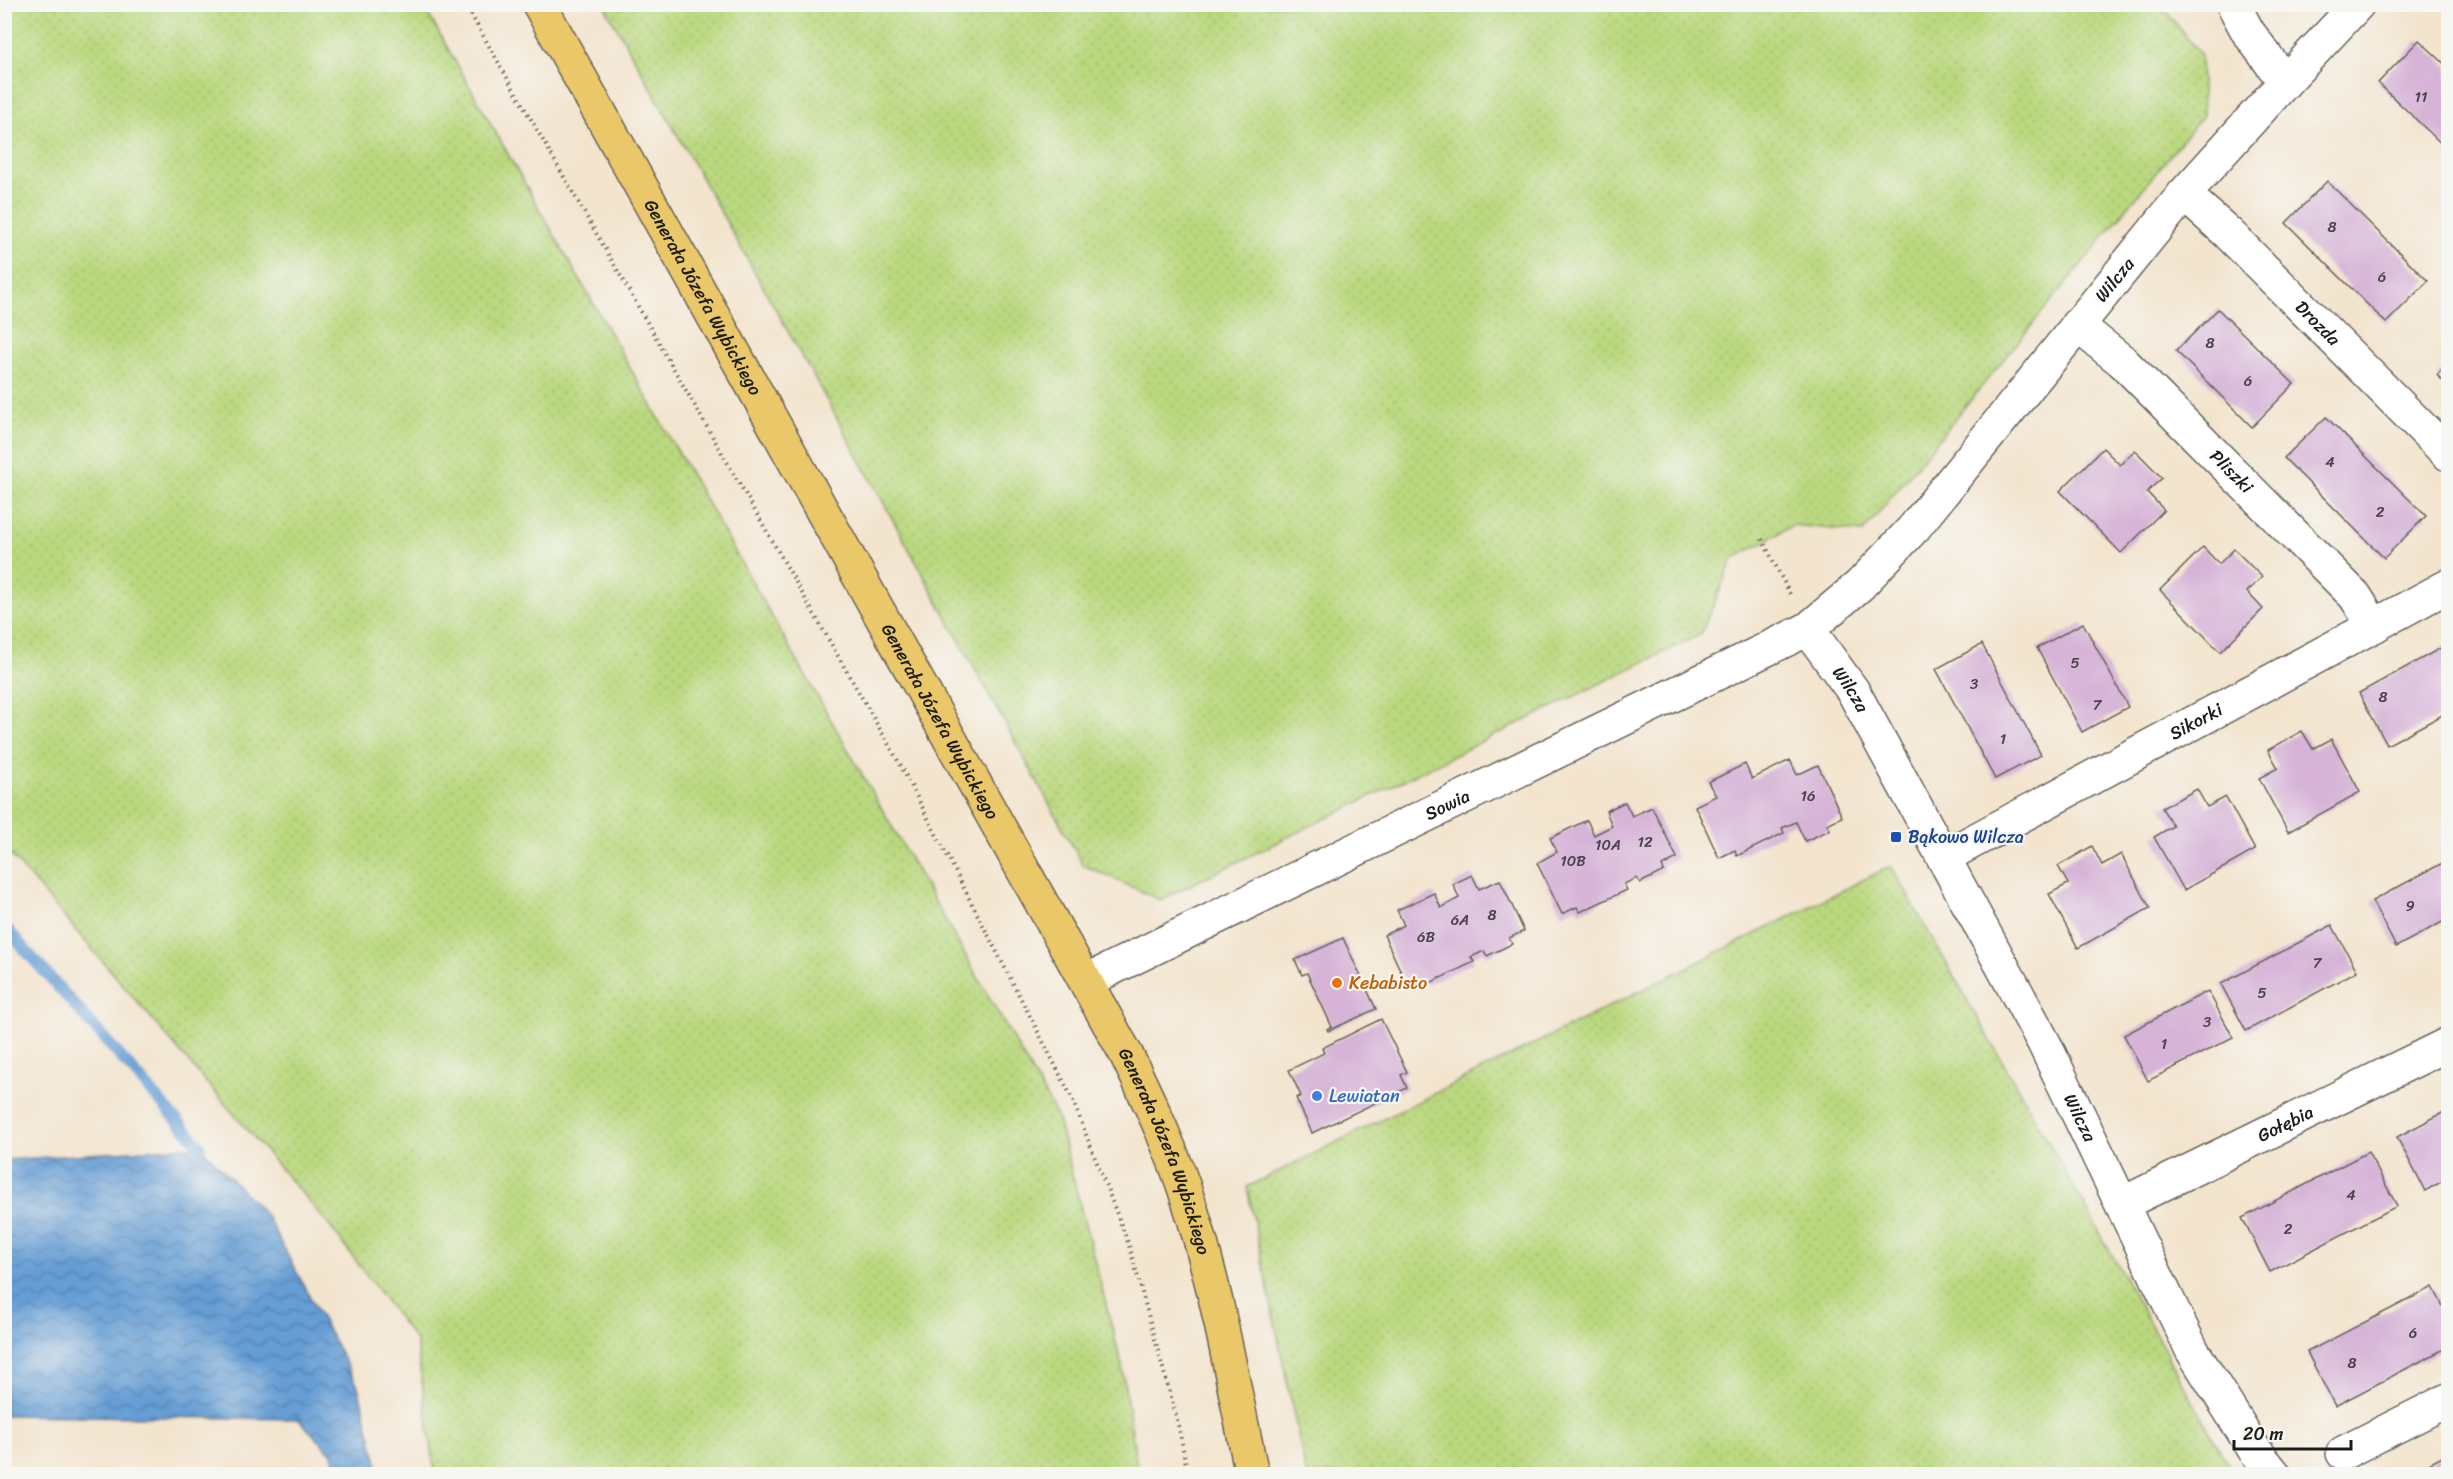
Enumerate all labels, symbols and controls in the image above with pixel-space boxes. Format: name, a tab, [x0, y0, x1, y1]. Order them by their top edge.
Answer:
house number: 11	[2415, 84, 2427, 110]
street label: Generała Józefa Wybickiego	[635, 193, 771, 402]
house number: 8	[2327, 214, 2337, 240]
street label: Wilcza	[2086, 249, 2144, 310]
house number: 6	[2378, 264, 2386, 290]
street label: Drozda	[2287, 293, 2349, 354]
house number: 8	[2205, 330, 2215, 356]
house number: 6	[2244, 368, 2252, 394]
street label: Pliszki	[2202, 441, 2262, 502]
house number: 4	[2325, 449, 2335, 475]
house number: 2	[2376, 499, 2385, 525]
street label: Generała Józefa Wybickiego	[872, 617, 1008, 826]
house number: 5	[2070, 650, 2080, 676]
street label: Wilcza	[1824, 659, 1878, 719]
house number: 3	[1970, 671, 1978, 697]
house number: 8	[2378, 684, 2388, 710]
house number: 7	[2093, 692, 2103, 718]
street label: Sikorki	[2163, 693, 2229, 749]
house number: 1	[2000, 726, 2006, 752]
street label: Sowia	[1419, 780, 1475, 829]
house number: 16	[1801, 783, 1815, 809]
place label: Bąkowo Wilcza	[1908, 821, 2024, 853]
house number: 12	[1637, 829, 1653, 855]
marker: Bąkowo Wilcza	[1889, 830, 1903, 844]
house number: 10A	[1595, 832, 1621, 858]
house number: 10B	[1560, 848, 1586, 874]
house number: 9	[2405, 893, 2415, 919]
house number: 8	[1487, 902, 1497, 928]
house number: 6A	[1451, 907, 1469, 933]
house number: 6B	[1417, 924, 1436, 950]
house number: 7	[2313, 950, 2323, 976]
place label: Kebabisto	[1349, 967, 1427, 999]
marker: Kebabisto	[1330, 976, 1344, 990]
house number: 5	[2257, 980, 2267, 1006]
house number: 3	[2203, 1009, 2211, 1035]
house number: 1	[2161, 1031, 2167, 1057]
street label: Generała Józefa Wybickiego	[1109, 1042, 1220, 1259]
place label: Lewiatan	[1329, 1080, 1400, 1112]
street label: Wilcza	[2055, 1088, 2106, 1148]
marker: Lewiatan	[1310, 1089, 1324, 1103]
street label: Gołębia	[2252, 1096, 2319, 1151]
house number: 4	[2346, 1182, 2356, 1208]
house number: 2	[2284, 1216, 2293, 1242]
house number: 6	[2409, 1320, 2417, 1346]
house number: 8	[2347, 1350, 2357, 1376]
scale bar	[2234, 1413, 2351, 1451]
text: 20 m	[2243, 1418, 2283, 1450]

